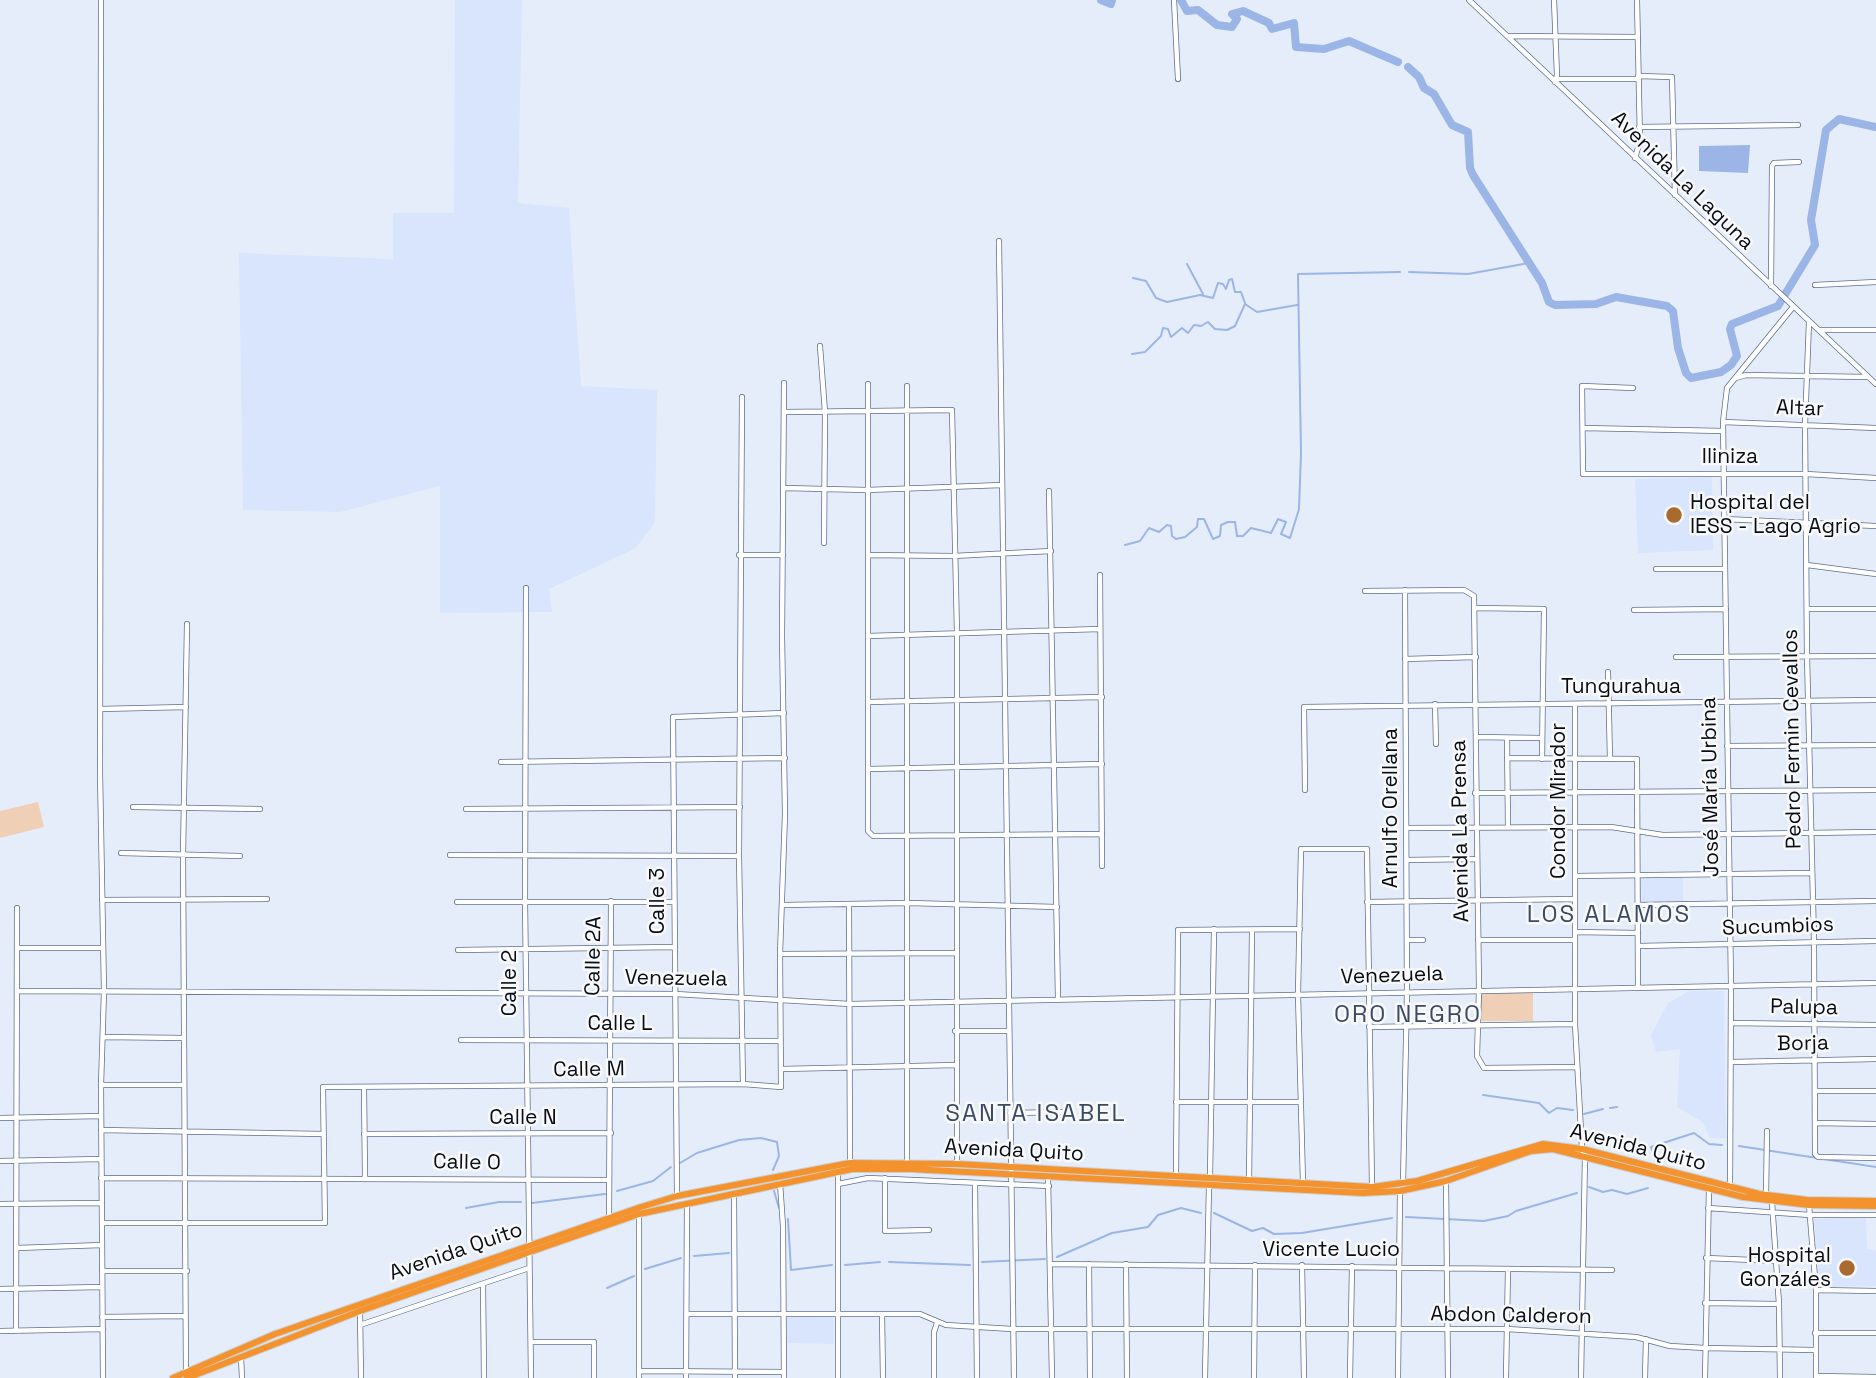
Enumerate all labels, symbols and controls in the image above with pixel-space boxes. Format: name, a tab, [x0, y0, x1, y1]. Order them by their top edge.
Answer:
street label: Avenida La Laguna	[1605, 106, 1759, 256]
street label: Altar	[1776, 396, 1824, 422]
street label: Iliniza	[1702, 444, 1758, 470]
place label: Hospital del IESS - Lago Agrio	[1690, 490, 1861, 540]
marker: Hospital del IESS - Lago Agrio	[1664, 505, 1684, 525]
street label: Pedro Fermin Cevallos	[1778, 629, 1808, 849]
street label: Tungurahua	[1561, 674, 1681, 700]
street label: José María Urbina	[1697, 697, 1725, 877]
street label: Condor Mirador	[1546, 723, 1572, 879]
street label: Arnulfo Orellana	[1378, 728, 1404, 888]
street label: Avenida La Prensa	[1447, 739, 1475, 923]
street label: Calle 3	[645, 868, 671, 934]
district label: LOS ALAMOS	[1528, 901, 1690, 929]
street label: Sucumbios	[1722, 912, 1834, 942]
street label: Calle 2A	[581, 916, 607, 996]
street label: Calle 2	[497, 950, 523, 1016]
street label: Venezuela	[1340, 962, 1444, 990]
street label: Venezuela	[624, 966, 728, 992]
street label: Palupa	[1770, 995, 1838, 1021]
district label: ORO NEGRO	[1335, 1001, 1481, 1029]
street label: Calle L	[587, 1011, 653, 1037]
street label: Borja	[1777, 1031, 1829, 1057]
street label: Calle M	[553, 1057, 625, 1083]
district label: SANTA ISABEL	[947, 1100, 1125, 1128]
street label: Calle N	[489, 1105, 557, 1131]
street label: Avenida Quito	[1567, 1119, 1709, 1177]
street label: Avenida Quito	[944, 1135, 1084, 1167]
street label: Calle O	[433, 1150, 501, 1176]
street label: Avenida Quito	[386, 1217, 526, 1287]
street label: Vicente Lucio	[1262, 1237, 1400, 1263]
place label: Hospital Gonzáles	[1740, 1243, 1831, 1293]
marker: Hospital Gonzáles	[1837, 1258, 1857, 1278]
street label: Abdon Calderon	[1430, 1302, 1592, 1330]

